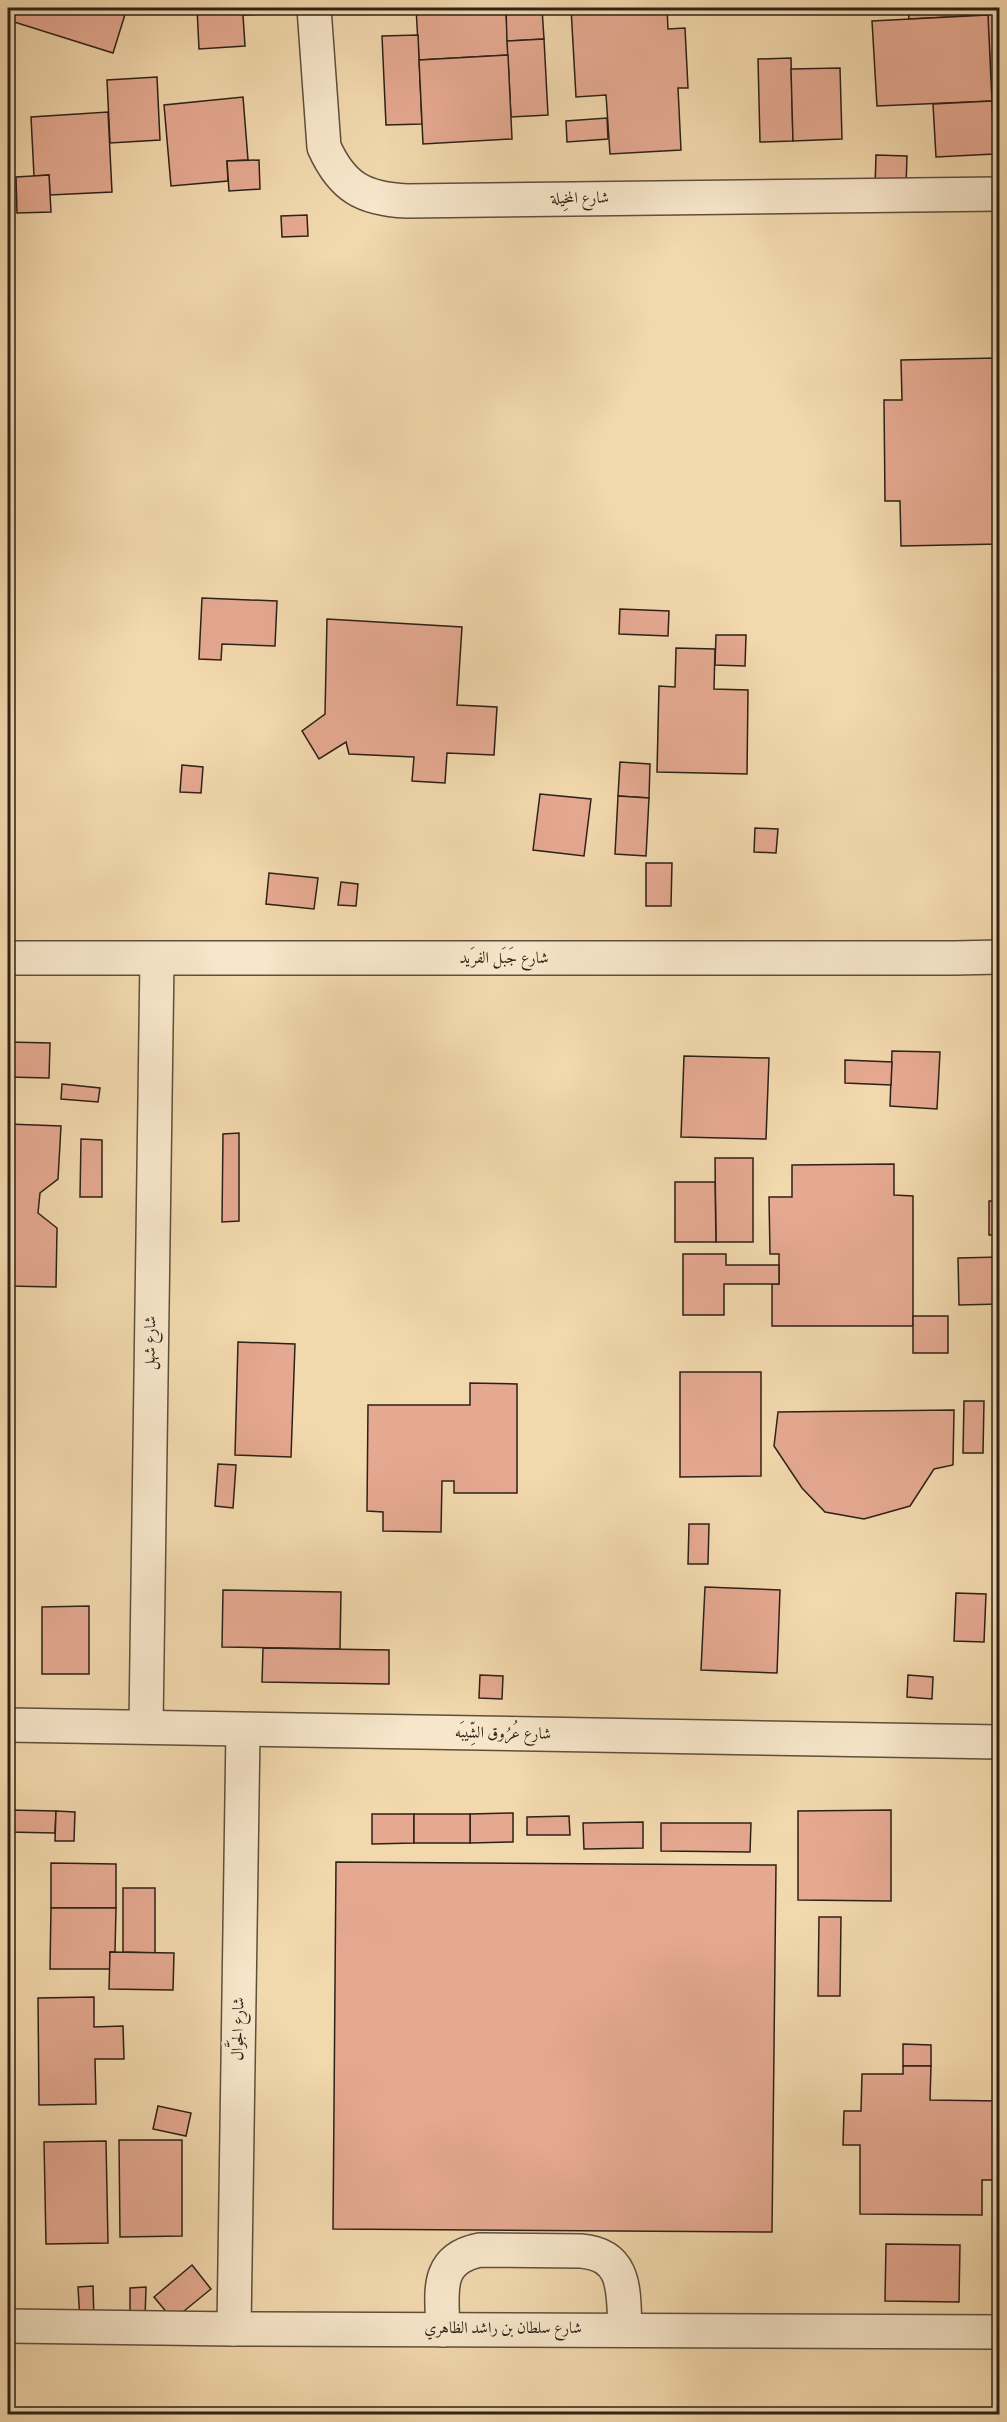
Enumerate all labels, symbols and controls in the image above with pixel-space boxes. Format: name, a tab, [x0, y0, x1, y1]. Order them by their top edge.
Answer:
street label: شارع المخِيلة	[550, 188, 609, 212]
street label: شارع جَبَل الفرَيد	[459, 946, 549, 971]
street label: شارع شهل	[141, 1316, 163, 1370]
street label: شارع عُرُوق الشِّيبَه	[455, 1718, 552, 1747]
street label: شارع الجَوَّال	[224, 1997, 252, 2061]
street label: شارع سلطان بن راشد الظاهري	[424, 2319, 582, 2341]

